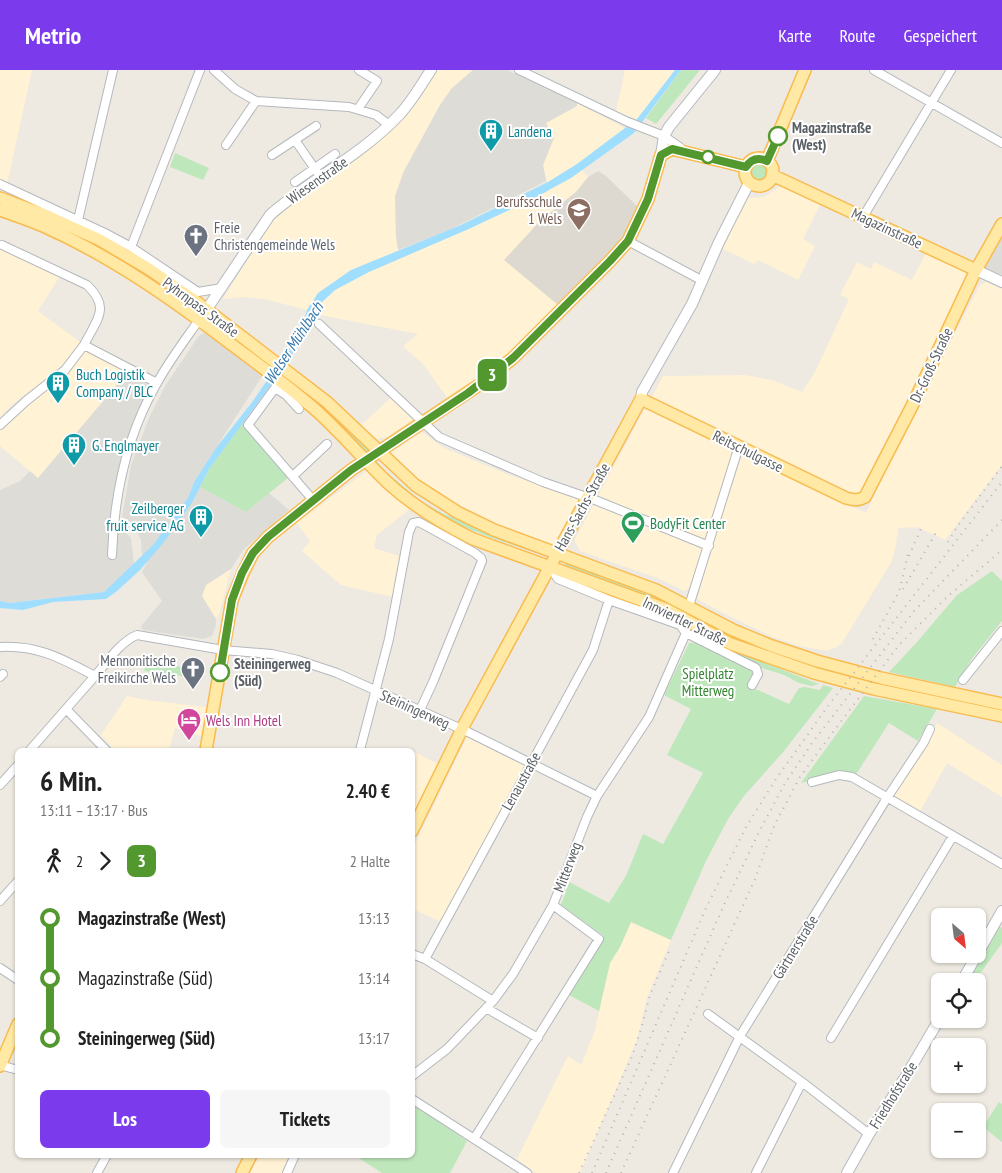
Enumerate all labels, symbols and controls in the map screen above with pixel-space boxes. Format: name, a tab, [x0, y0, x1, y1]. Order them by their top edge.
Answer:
text: Metrio	[25, 20, 81, 51]
text: Karte	[778, 24, 812, 47]
text: Route	[840, 24, 875, 47]
text: Gespeichert	[903, 24, 977, 47]
building icon: Landena	[478, 118, 504, 152]
place label: Magazinstraße (West)	[792, 118, 871, 154]
place label: Landena	[508, 122, 552, 141]
marker: Magazinstraße (West)	[768, 126, 788, 146]
unlabelled marker	[701, 150, 715, 164]
street label: Wiesenstraße	[283, 152, 351, 208]
place label: Berufsschule 1 Wels	[496, 192, 562, 228]
school or university icon: Berufsschule 1 Wels	[566, 197, 592, 231]
street label: Magazinstraße	[848, 203, 926, 253]
place label: Freie Christengemeinde Wels	[214, 218, 335, 254]
church icon: Freie Christengemeinde Wels	[183, 223, 209, 257]
street label: Pyhrnpass Straße	[159, 273, 243, 341]
water label: Welser Mühlbach	[259, 297, 328, 388]
street label: Dr.-Groß-Straße	[905, 324, 957, 406]
line badge: 3	[476, 359, 508, 391]
text: 3	[488, 363, 496, 386]
place label: Buch Logistik Company / BLC	[76, 365, 153, 401]
building icon: Buch Logistik Company / BLC	[45, 370, 71, 404]
street label: Reitschulgasse	[710, 426, 786, 476]
building icon: G. Englmayer	[61, 432, 87, 466]
place label: G. Englmayer	[92, 436, 160, 455]
street label: Hans-Sachs-Straße	[550, 460, 614, 554]
place label: Zeilberger fruit service AG	[106, 499, 185, 535]
building icon: Zeilberger fruit service AG	[188, 504, 214, 538]
sports icon: BodyFit Center	[620, 510, 646, 544]
place label: BodyFit Center	[650, 514, 727, 533]
street label: Innviertler Straße	[640, 592, 730, 650]
place label: Mennonitische Freikirche Wels	[98, 651, 176, 687]
place label: Steiningerweg (Süd)	[234, 654, 311, 690]
church icon: Mennonitische Freikirche Wels	[180, 656, 206, 690]
marker: Steiningerweg (Süd)	[210, 662, 230, 682]
park label: Spielplatz Mitterweg	[682, 664, 734, 700]
street label: Steiningerweg	[377, 685, 453, 733]
hotel icon: Wels Inn Hotel	[176, 707, 202, 741]
place label: Wels Inn Hotel	[206, 711, 282, 730]
street label: Lenaustraße	[497, 749, 545, 813]
text: 6 Min.	[40, 762, 103, 799]
text: 2.40 €	[346, 779, 390, 803]
text: 13:11 – 13:17 · Bus	[40, 800, 148, 820]
street label: Mitterweg	[549, 839, 585, 895]
icon: walk	[40, 847, 68, 875]
icon: forward	[91, 847, 119, 875]
text: 3	[137, 849, 146, 872]
text: 2	[76, 851, 83, 871]
text: 2 Halte	[350, 851, 390, 871]
text: Magazinstraße (West)	[78, 906, 226, 930]
text: 13:13	[358, 908, 390, 928]
north arrow	[931, 908, 986, 962]
map controls	[931, 908, 986, 1158]
street label: Gärtnerstraße	[768, 912, 822, 982]
text: Magazinstraße (Süd)	[78, 966, 212, 990]
text: 13:14	[358, 968, 390, 988]
button: locate	[931, 973, 986, 1028]
text: Steiningerweg (Süd)	[78, 1026, 215, 1050]
text: 13:17	[358, 1028, 390, 1048]
button: +	[931, 1038, 986, 1093]
street label: Friedhofstraße	[865, 1058, 921, 1132]
button: Los	[40, 1090, 210, 1148]
button: Tickets	[220, 1090, 390, 1148]
button: −	[931, 1103, 986, 1158]

